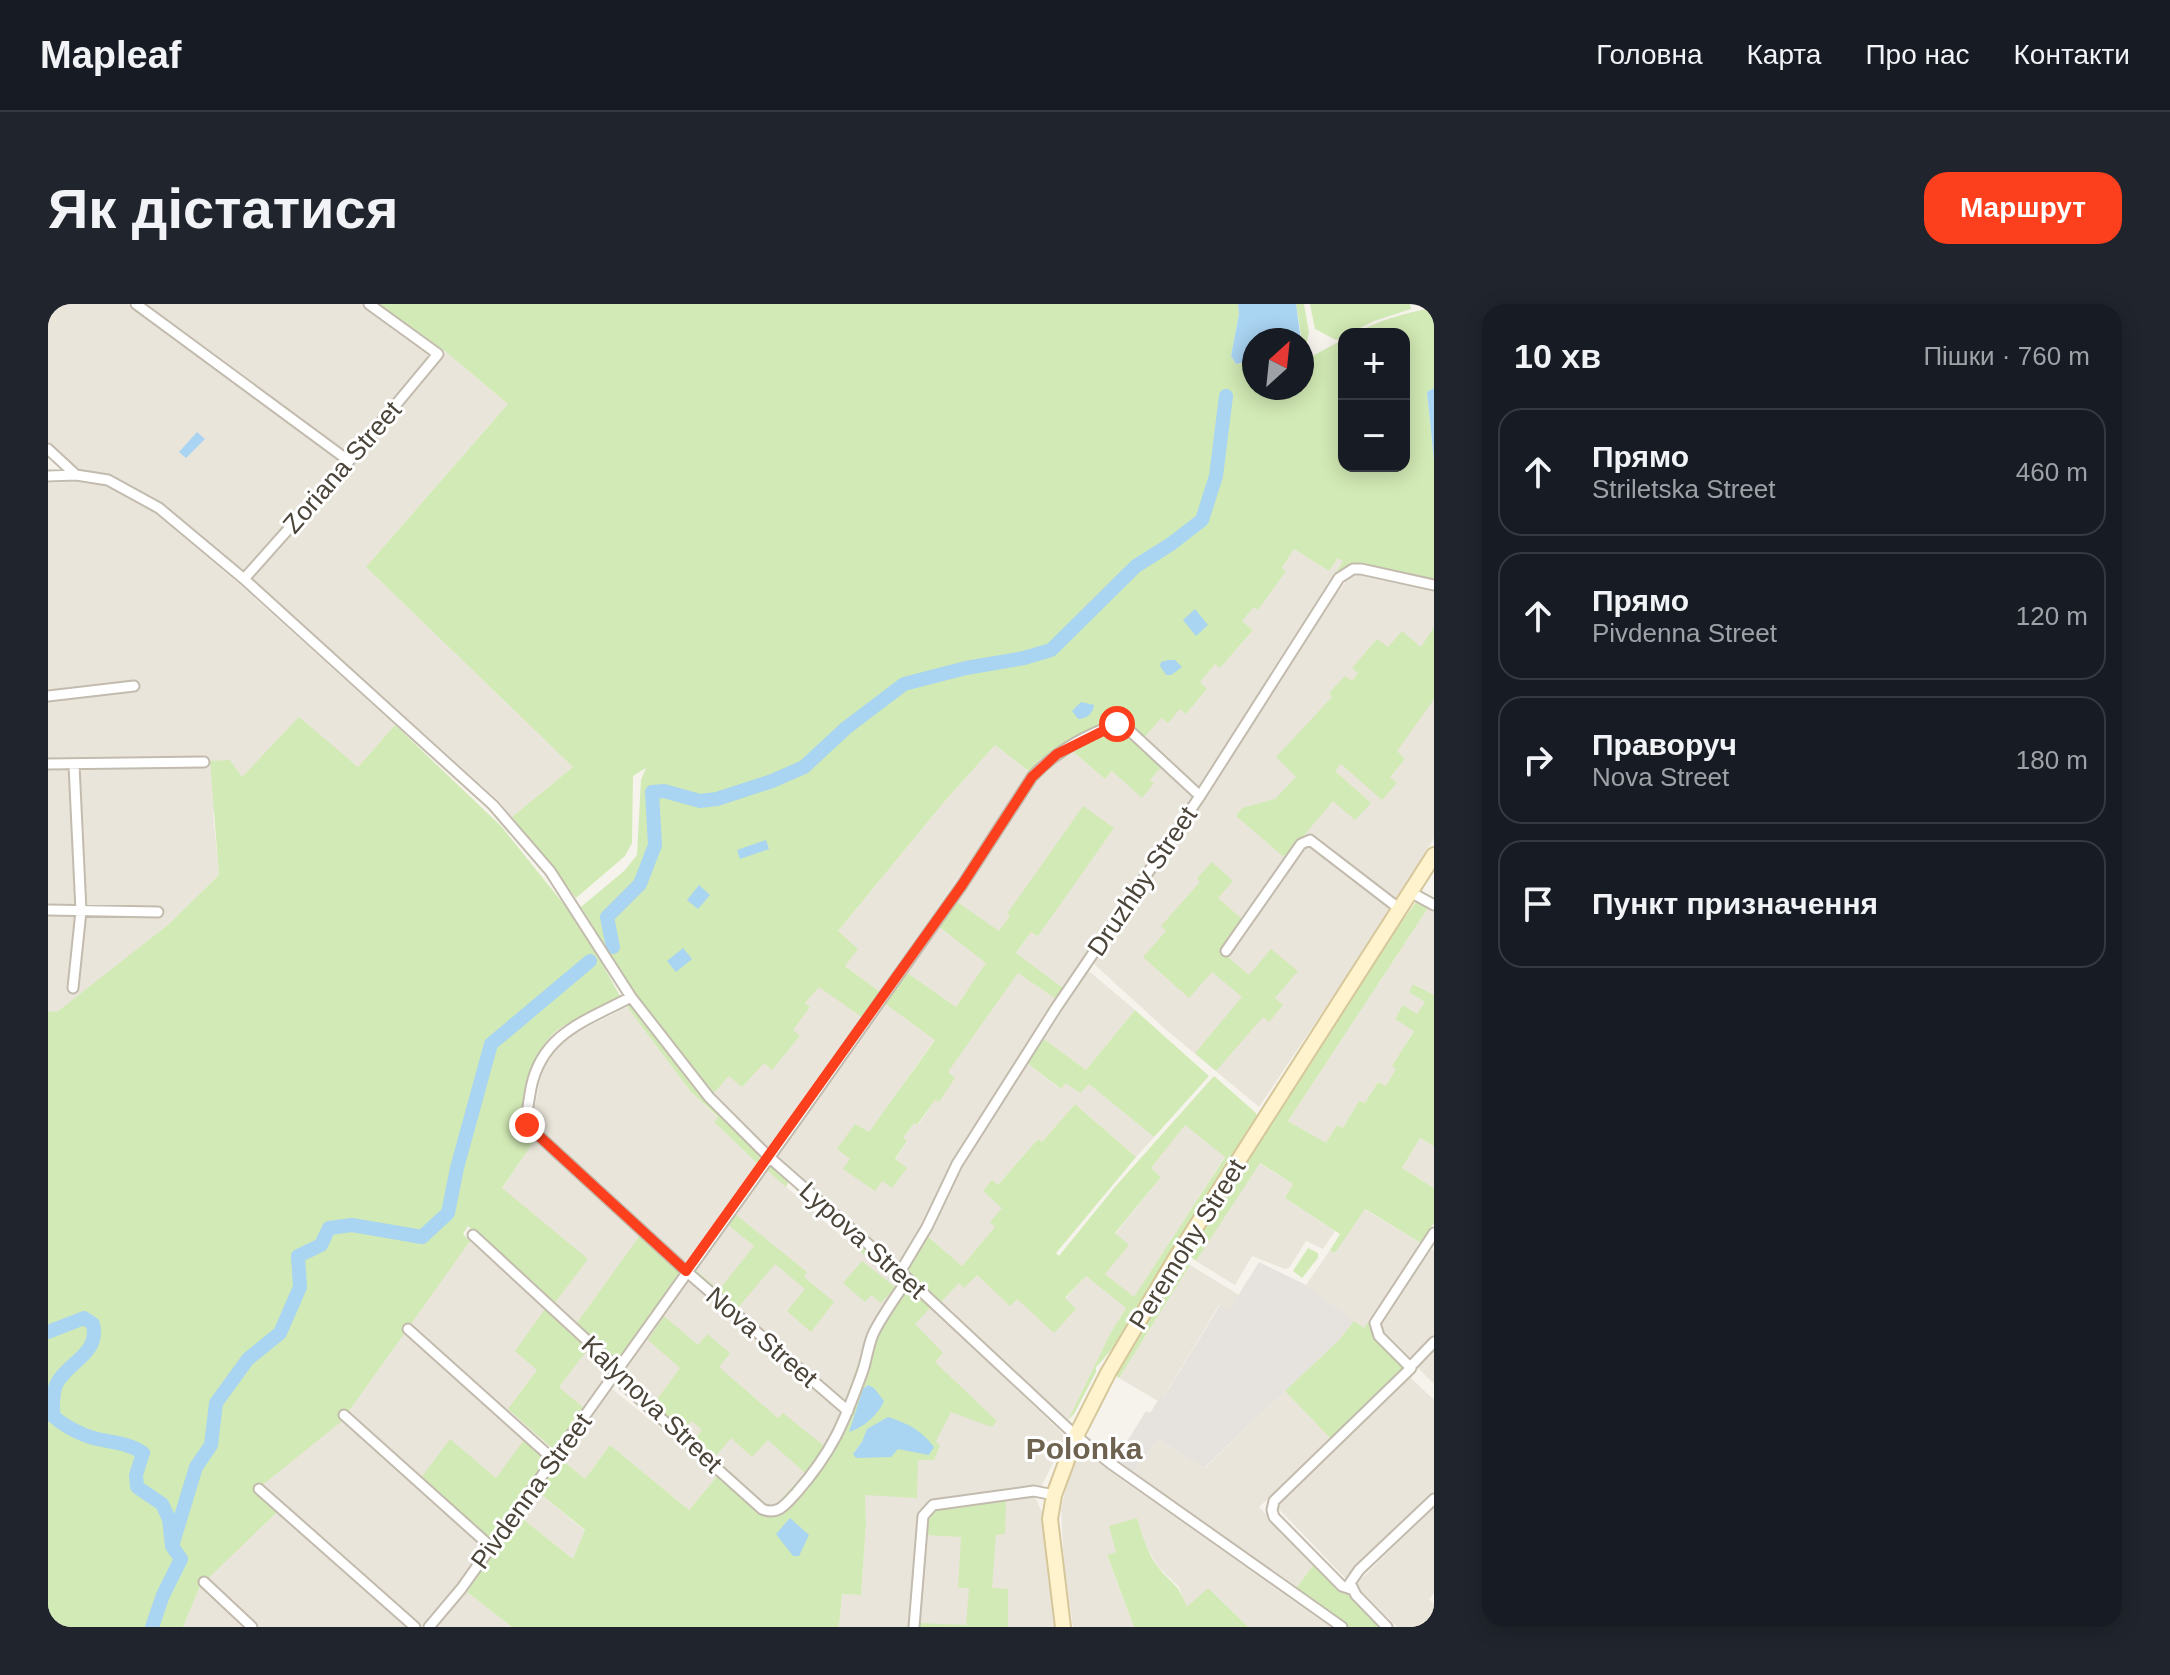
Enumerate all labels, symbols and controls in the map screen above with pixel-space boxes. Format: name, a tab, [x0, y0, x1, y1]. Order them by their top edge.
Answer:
text: Mapleaf	[40, 34, 181, 76]
text: Головна	[1596, 39, 1703, 70]
text: Карта	[1747, 39, 1821, 70]
text: Про нас	[1865, 39, 1970, 70]
text: Контакти	[2014, 39, 2130, 70]
button: Маршрут	[1924, 172, 2122, 244]
text: Як дістатися	[48, 177, 398, 240]
north arrow	[1242, 328, 1314, 400]
map controls	[1338, 328, 1410, 472]
button: +	[1338, 328, 1410, 400]
text: 10 хв	[1514, 337, 1601, 375]
text: Пішки · 760 m	[1923, 341, 2090, 371]
street label: Zoriana Street	[277, 394, 408, 539]
button: −	[1338, 400, 1410, 472]
text: Прямо	[1592, 440, 1689, 473]
icon: ahead	[1516, 450, 1560, 494]
text: 460 m	[2016, 457, 2088, 487]
text: Striletska Street	[1592, 474, 1776, 504]
text: Прямо	[1592, 584, 1689, 617]
icon: ahead	[1516, 594, 1560, 638]
text: 120 m	[2016, 601, 2088, 631]
text: Pivdenna Street	[1592, 618, 1777, 648]
route start	[1099, 706, 1135, 742]
text: Праворуч	[1592, 728, 1737, 761]
icon: right	[1516, 738, 1560, 782]
text: 180 m	[2016, 745, 2088, 775]
text: Nova Street	[1592, 762, 1729, 792]
street label: Druzhby Street	[1081, 800, 1203, 961]
icon: arrive	[1516, 882, 1560, 926]
text: Пункт призначення	[1592, 887, 1878, 920]
route end	[509, 1107, 545, 1143]
street label: Peremohy Street	[1123, 1153, 1252, 1335]
street label: Lypova Street	[794, 1176, 933, 1305]
street label: Nova Street	[700, 1281, 824, 1394]
street label: Kalynova Street	[576, 1329, 729, 1479]
street label: Pivdenna Street	[464, 1407, 598, 1575]
district label: Polonka	[1026, 1432, 1143, 1465]

